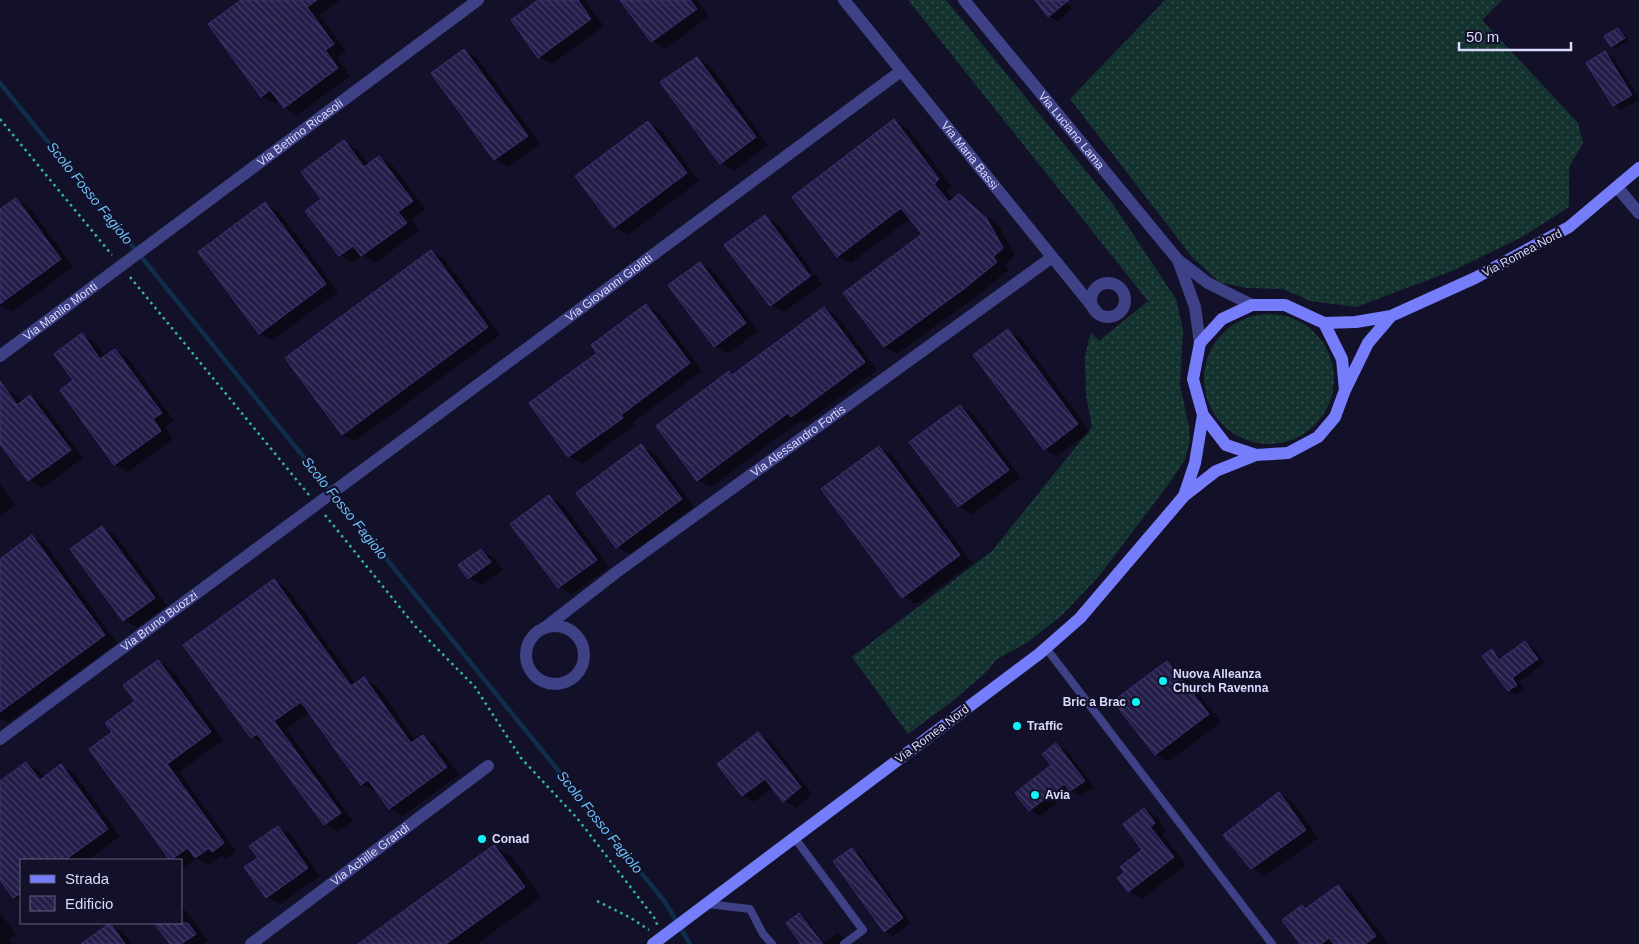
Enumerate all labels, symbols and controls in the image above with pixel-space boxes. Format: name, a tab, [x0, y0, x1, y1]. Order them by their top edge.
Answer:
scale bar	[1459, 20, 1572, 52]
text: 50 m	[1466, 28, 1499, 45]
street label: Via Luciano Lama	[1035, 89, 1108, 172]
street label: Via Bettino Ricasoli	[254, 96, 346, 169]
street label: Via Maria Bassi	[938, 119, 1002, 192]
water label: Scolo Fosso Fagiolo	[44, 139, 136, 247]
street label: Via Romea Nord	[1480, 226, 1564, 280]
street label: Via Giovanni Giolitti	[563, 251, 655, 324]
street label: Via Manlio Monti	[20, 279, 100, 343]
street label: Via Alessandro Fortis	[748, 402, 848, 480]
water label: Scolo Fosso Fagiolo	[299, 454, 391, 562]
street label: Via Bruno Buozzi	[118, 588, 200, 654]
place label: Nuova Alleanza Church Ravenna	[1173, 667, 1269, 695]
marker: Nuova Alleanza Church Ravenna	[1157, 675, 1169, 687]
place label: Bric a Brac	[1063, 695, 1126, 709]
marker: Bric a Brac	[1130, 696, 1142, 708]
street label: Via Romea Nord	[892, 702, 972, 766]
place label: Traffic	[1027, 719, 1063, 733]
marker: Traffic	[1011, 720, 1023, 732]
water label: Scolo Fosso Fagiolo	[554, 768, 646, 876]
place label: Avia	[1045, 788, 1070, 802]
marker: Avia	[1029, 789, 1041, 801]
street label: Via Achille Grandi	[328, 821, 412, 889]
place label: Conad	[492, 832, 529, 846]
marker: Conad	[476, 833, 488, 845]
legend	[20, 859, 182, 924]
text: Strada	[65, 870, 110, 887]
text: Edificio	[65, 895, 113, 912]

